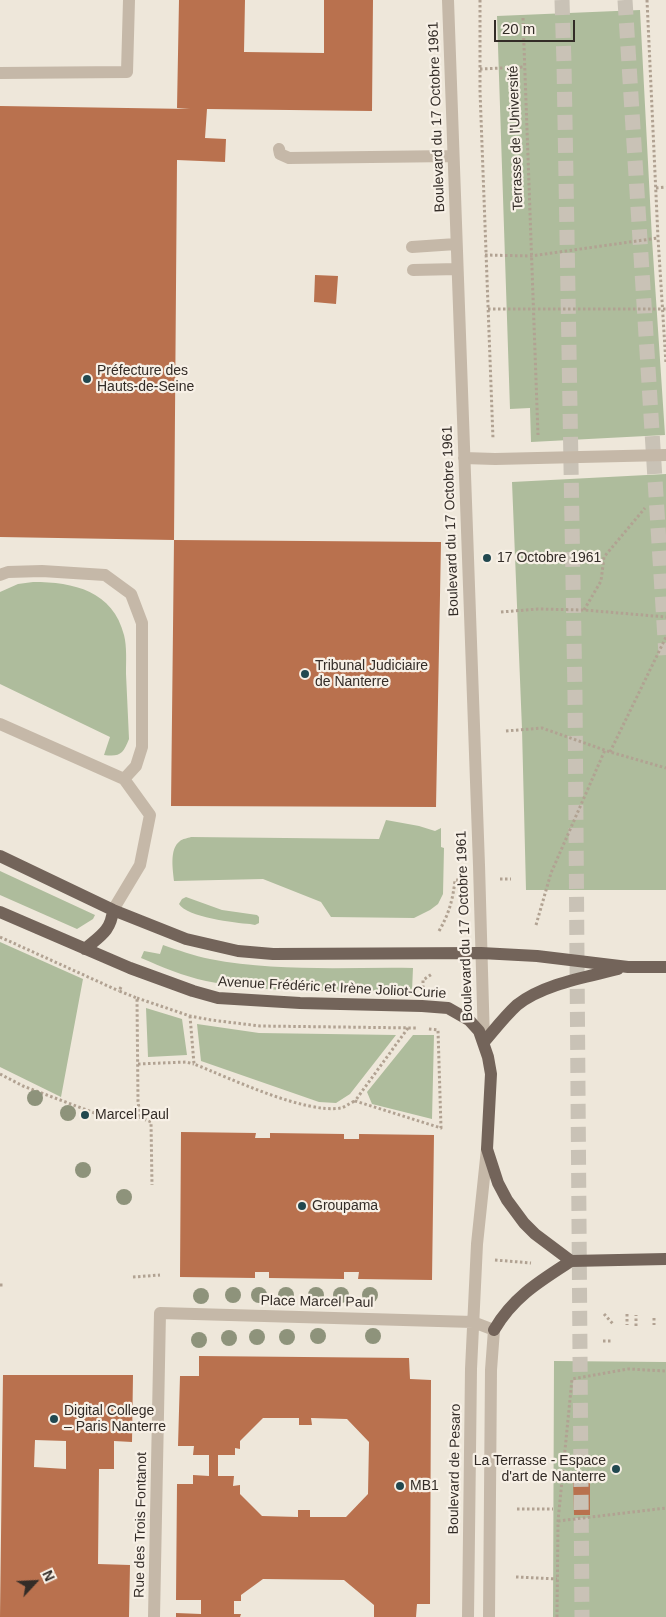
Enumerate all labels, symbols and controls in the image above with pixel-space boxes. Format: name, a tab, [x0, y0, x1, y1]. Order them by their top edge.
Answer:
scale bar	[496, 10, 577, 42]
text: 20 m	[502, 20, 535, 37]
street label: Boulevard du 17 Octobre 1961	[425, 21, 449, 213]
street label: Terrasse de l'Université	[505, 65, 527, 211]
place label: Préfecture des Hauts-de-Seine	[97, 363, 194, 396]
marker: Préfecture des Hauts-de-Seine	[81, 373, 93, 385]
street label: Boulevard du 17 Octobre 1961	[439, 425, 463, 617]
place label: 17 Octobre 1961	[497, 550, 601, 566]
marker: 17 Octobre 1961	[481, 552, 493, 564]
place label: Tribunal Judiciaire de Nanterre	[315, 658, 428, 690]
marker: Tribunal Judiciaire de Nanterre	[299, 668, 311, 680]
street label: Boulevard du 17 Octobre 1961	[453, 830, 477, 1022]
street label: Avenue Frédéric et Irène Joliot-Curie	[217, 974, 447, 1002]
place label: Marcel Paul	[95, 1107, 169, 1123]
marker: Marcel Paul	[79, 1109, 91, 1121]
place label: Groupama	[312, 1198, 378, 1214]
marker: Groupama	[296, 1200, 308, 1212]
street label: Place Marcel Paul	[260, 1293, 374, 1311]
place label: Digital College – Paris Nanterre	[64, 1403, 166, 1435]
street label: Boulevard de Pesaro	[445, 1403, 465, 1535]
marker: Digital College – Paris Nanterre	[48, 1413, 60, 1425]
street label: Rue des Trois Fontanot	[131, 1452, 151, 1598]
place label: La Terrasse - Espace d'art de Nanterre	[474, 1453, 606, 1485]
marker: La Terrasse - Espace d'art de Nanterre	[610, 1463, 622, 1475]
place label: MB1	[410, 1478, 439, 1494]
marker: MB1	[394, 1480, 406, 1492]
north arrow	[10, 1557, 60, 1607]
text: N	[39, 1568, 58, 1584]

